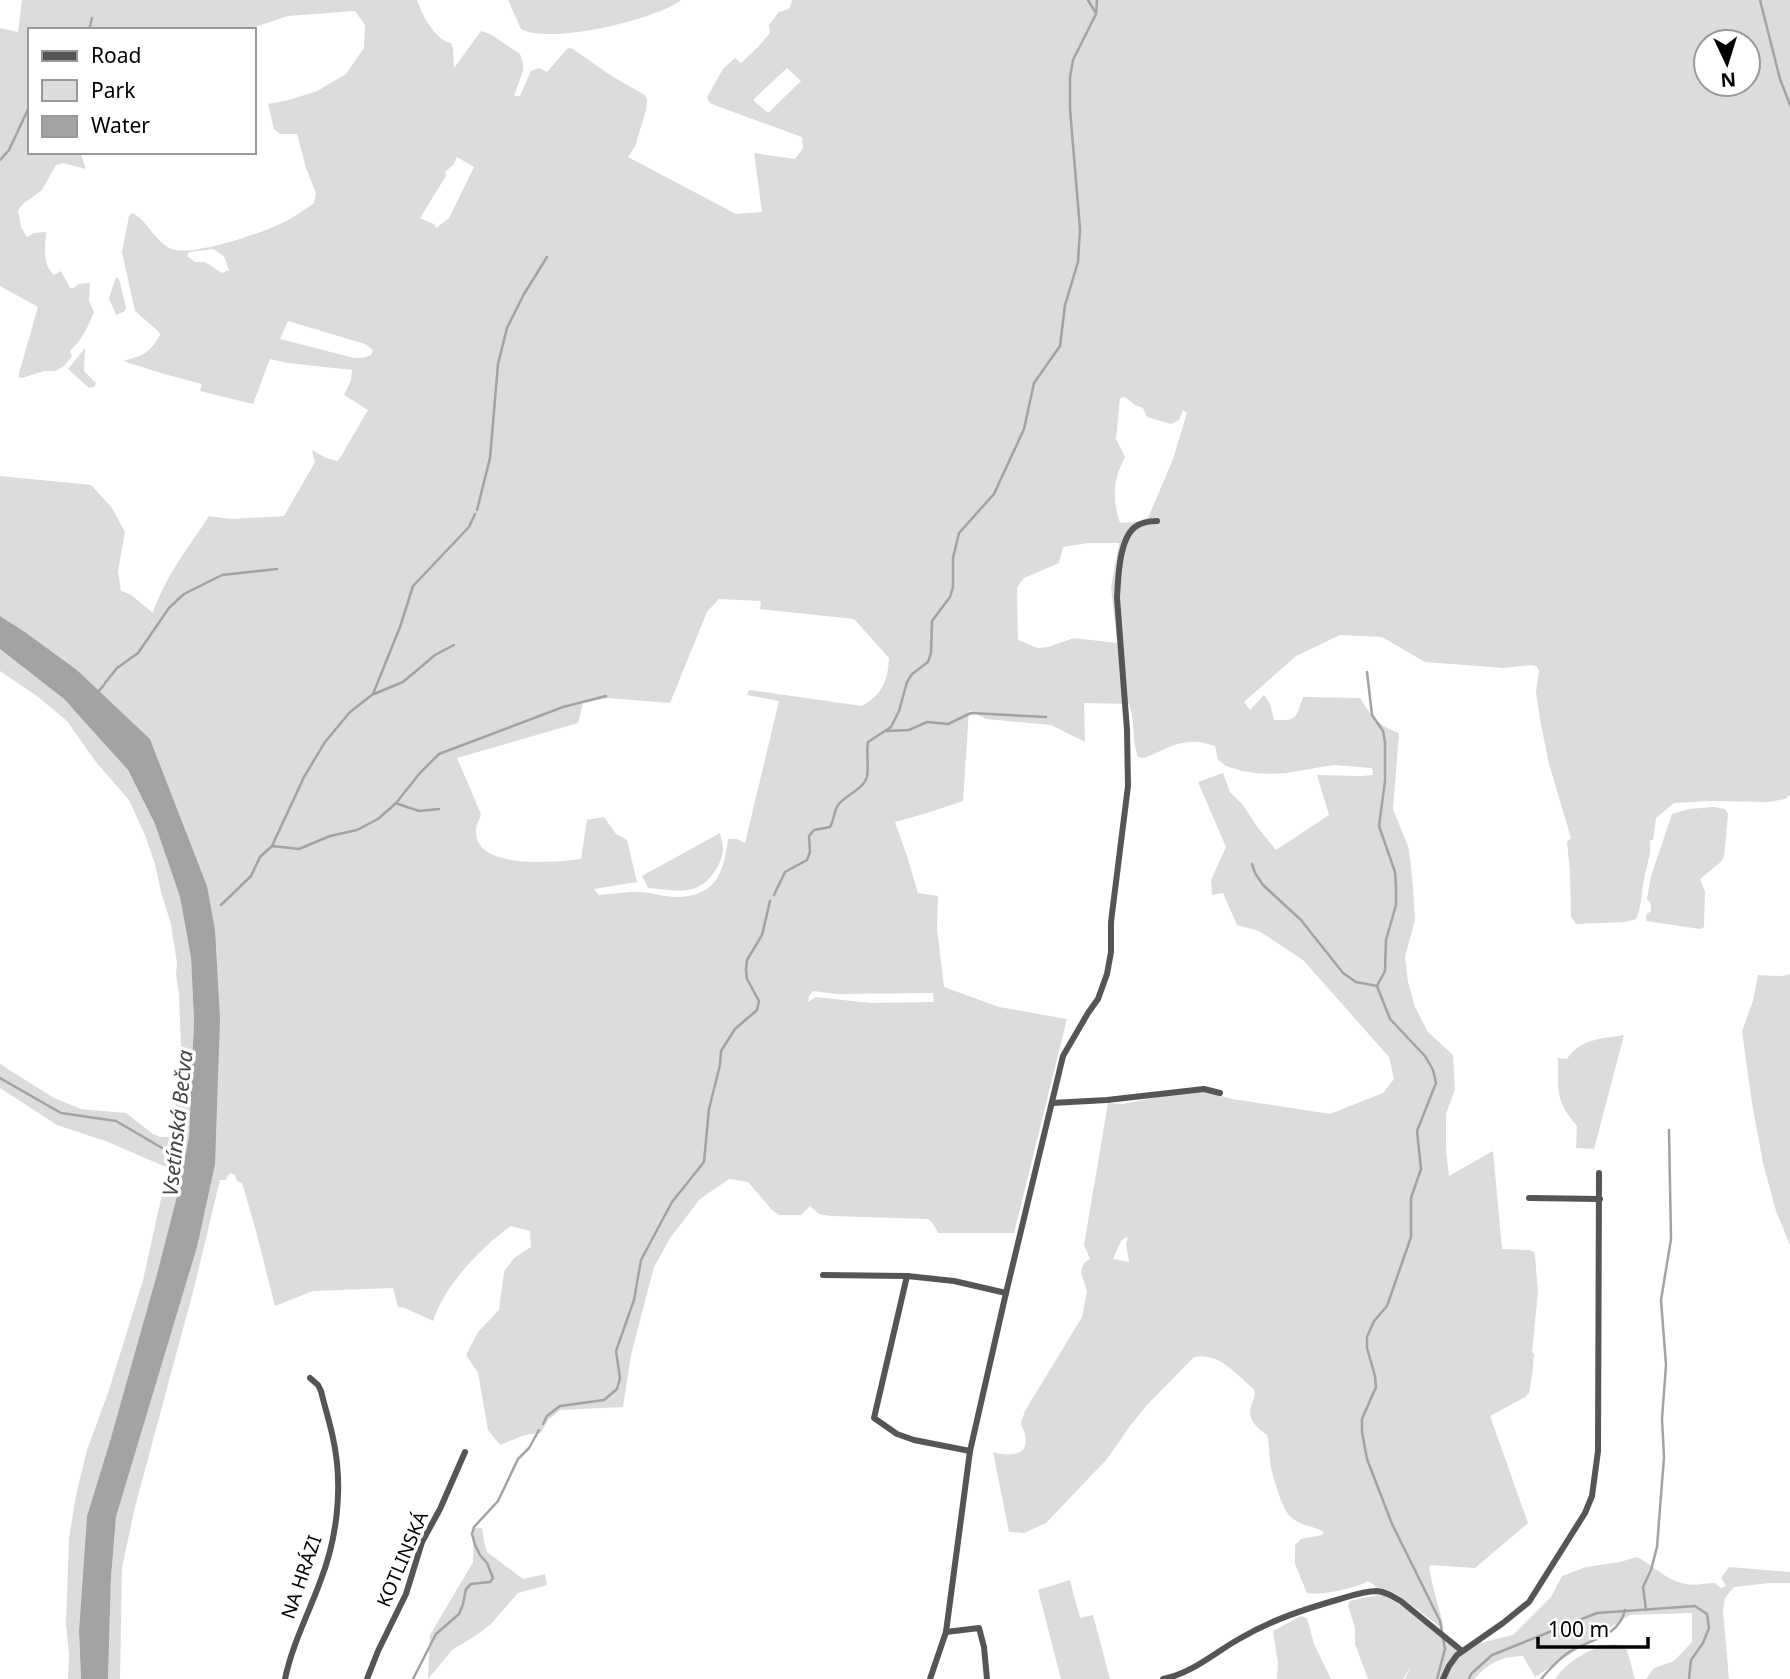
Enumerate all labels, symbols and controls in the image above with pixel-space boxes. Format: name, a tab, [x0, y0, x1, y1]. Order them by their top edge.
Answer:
legend	[28, 28, 256, 154]
north arrow	[1692, 28, 1762, 98]
text: Road	[91, 41, 141, 69]
text: N	[1720, 66, 1737, 93]
text: Park	[91, 76, 136, 104]
text: Water	[91, 111, 150, 139]
water label: Vsetínská Bečva	[155, 1048, 199, 1197]
street label: KOTLINSKÁ	[370, 1506, 434, 1611]
street label: NA HRÁZI	[275, 1532, 327, 1622]
scale bar	[1538, 1606, 1648, 1650]
text: 100 m	[1548, 1615, 1609, 1643]

